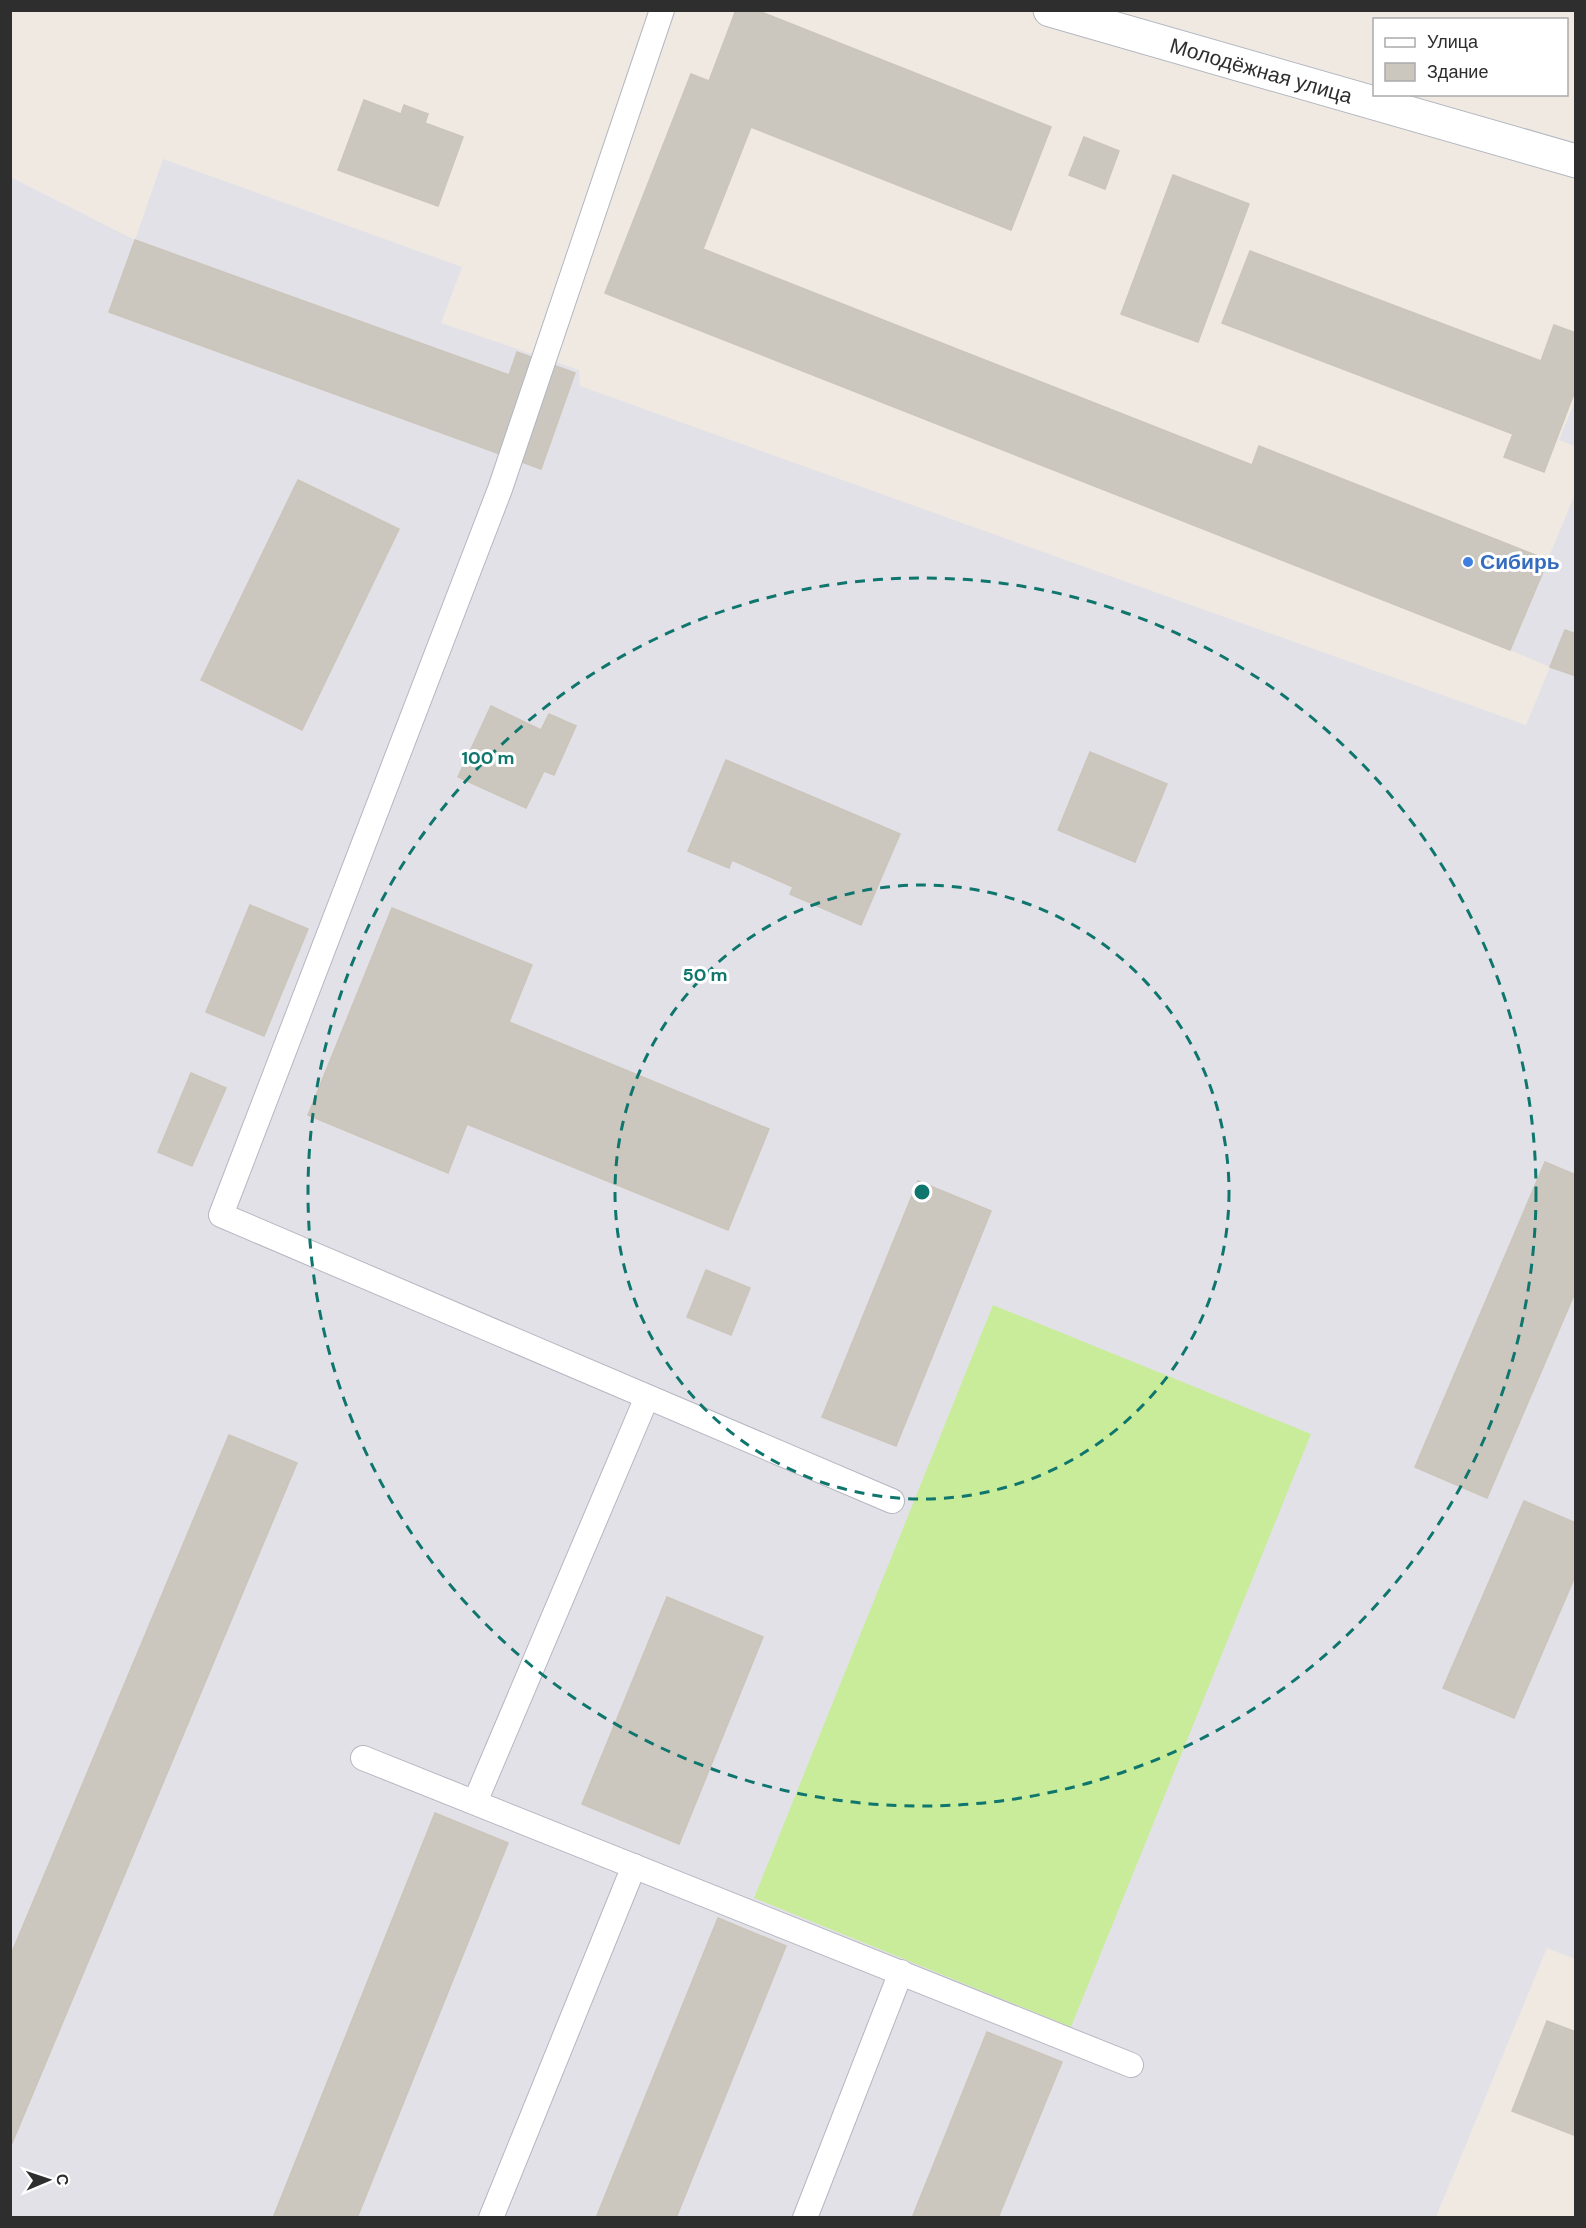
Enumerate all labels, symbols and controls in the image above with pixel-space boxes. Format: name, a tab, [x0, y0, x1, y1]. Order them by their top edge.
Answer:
legend	[1373, 18, 1568, 96]
text: Улица	[1427, 30, 1479, 54]
street label: Молодёжная улица	[1166, 32, 1356, 111]
text: Здание	[1427, 60, 1488, 84]
place label: Сибирь	[1480, 548, 1560, 576]
marker: Сибирь	[1461, 555, 1475, 569]
text: 100 m	[461, 746, 515, 770]
text: 50 m	[682, 963, 728, 987]
centre of rings	[912, 1182, 932, 1202]
north arrow	[18, 2150, 78, 2210]
text: С	[52, 2173, 73, 2186]

